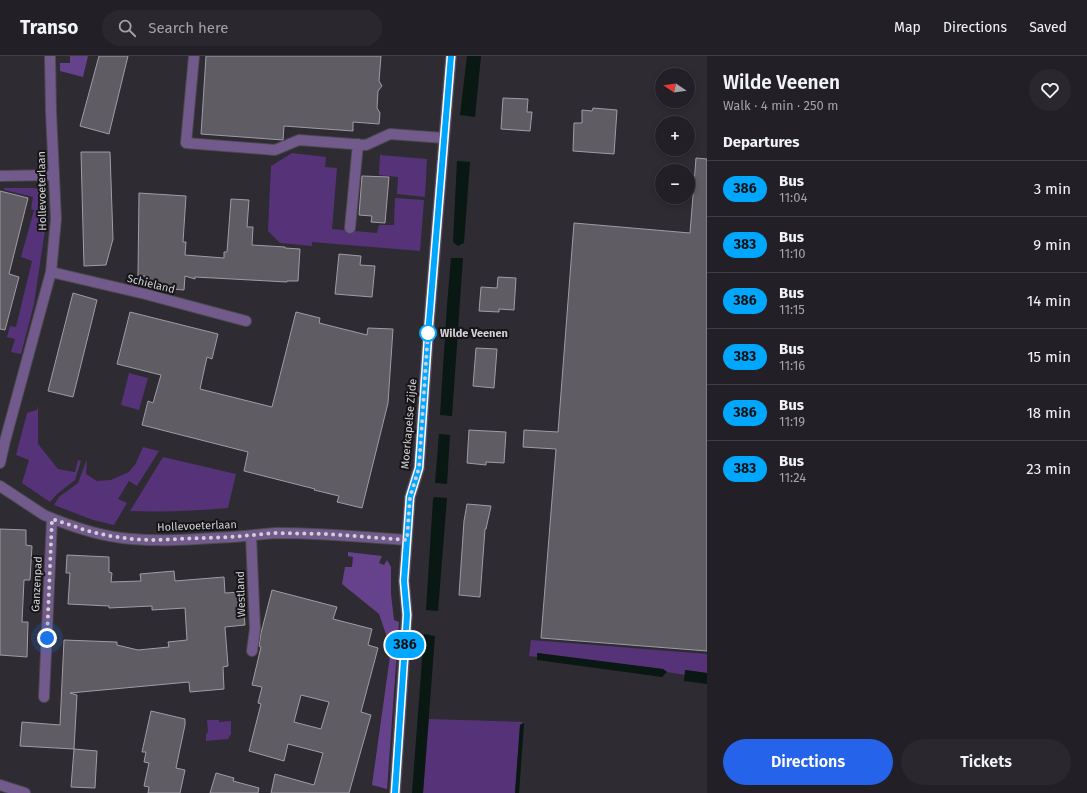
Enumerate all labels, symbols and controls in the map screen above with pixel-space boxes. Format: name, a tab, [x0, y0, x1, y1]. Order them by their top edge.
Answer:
search box	[102, 10, 382, 46]
text: Transo	[20, 16, 78, 39]
icon: search	[116, 17, 138, 39]
text: Search here	[148, 19, 228, 37]
text: Map	[894, 19, 921, 36]
text: Directions	[943, 19, 1007, 36]
text: Saved	[1029, 19, 1067, 36]
north arrow	[655, 68, 695, 108]
map controls	[655, 68, 695, 204]
button: heart	[1029, 69, 1071, 111]
text: Wilde Veenen	[723, 71, 840, 94]
text: Walk · 4 min · 250 m	[723, 98, 838, 113]
button: +	[655, 116, 695, 156]
text: Departures	[723, 133, 800, 151]
street label: Hollevoeterlaan	[35, 151, 49, 231]
button: −	[655, 164, 695, 204]
text: Bus	[779, 172, 804, 190]
text: 386	[733, 180, 757, 197]
text: 3 min	[1034, 180, 1071, 198]
text: 11:04	[779, 190, 807, 205]
text: Bus	[779, 228, 804, 246]
text: 383	[734, 236, 756, 253]
text: 9 min	[1033, 236, 1071, 254]
text: 11:10	[779, 246, 806, 261]
street label: Schieland	[126, 272, 176, 296]
text: Bus	[779, 284, 804, 302]
text: 386	[733, 292, 757, 309]
text: 14 min	[1027, 292, 1071, 310]
text: 11:15	[779, 302, 805, 317]
marker: Wilde Veenen	[419, 324, 437, 342]
place label: Wilde Veenen	[440, 327, 508, 340]
text: Bus	[779, 340, 804, 358]
text: 383	[734, 348, 756, 365]
text: 15 min	[1027, 348, 1071, 366]
text: 11:16	[779, 358, 805, 373]
street label: Moerkapelse Zijde	[399, 378, 419, 470]
text: Bus	[779, 396, 804, 414]
text: 386	[733, 404, 757, 421]
text: 18 min	[1026, 404, 1071, 422]
text: 11:19	[779, 414, 805, 429]
text: Bus	[779, 452, 804, 470]
text: 383	[734, 460, 756, 477]
text: 23 min	[1026, 460, 1071, 478]
text: 11:24	[779, 470, 806, 485]
street label: Hollevoeterlaan	[157, 518, 237, 534]
street label: Ganzenpad	[29, 556, 45, 612]
street label: Westland	[234, 571, 248, 617]
your location	[37, 628, 57, 648]
line badge: 386	[382, 632, 428, 658]
text: 386	[393, 636, 417, 653]
button: Directions	[723, 739, 893, 785]
button: Tickets	[901, 739, 1071, 785]

